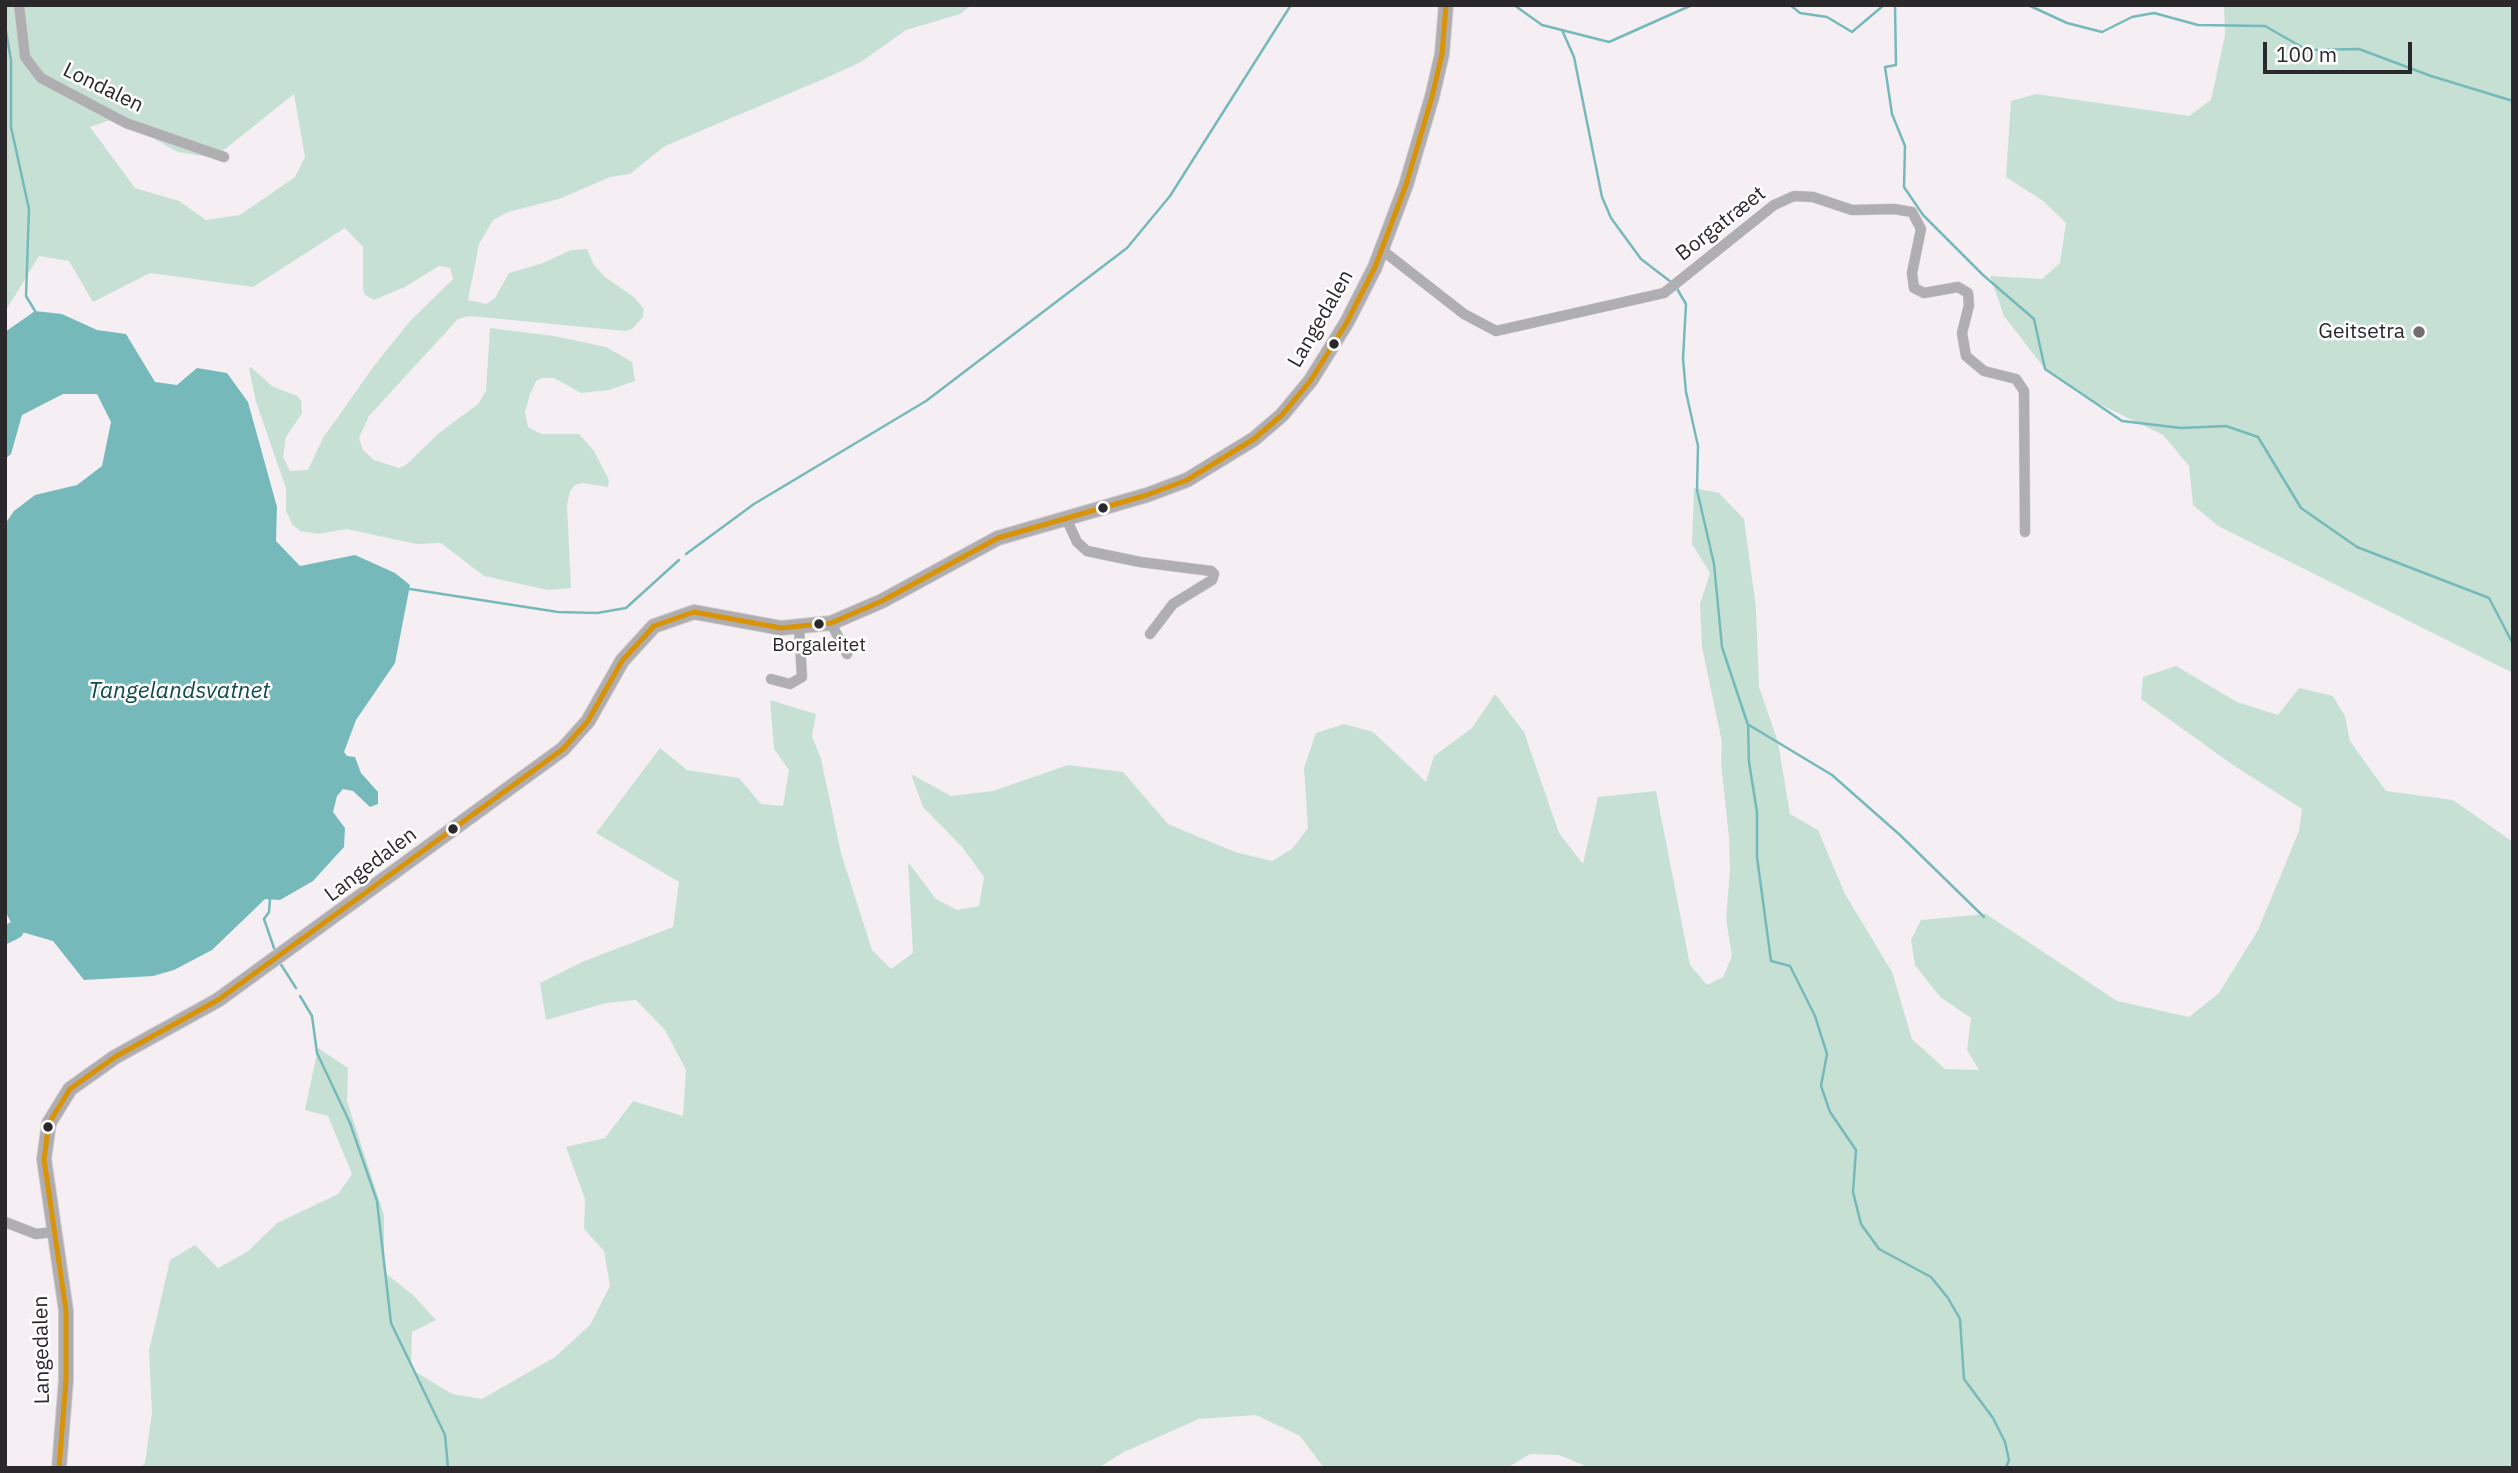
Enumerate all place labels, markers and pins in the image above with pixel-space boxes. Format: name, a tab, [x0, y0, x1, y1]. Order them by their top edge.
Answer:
place label: Geitsetra	[2318, 319, 2405, 345]
marker: Geitsetra	[2411, 324, 2427, 340]
unlabelled marker	[1327, 337, 1341, 351]
unlabelled marker	[1096, 501, 1110, 515]
marker: Borgaleitet	[812, 617, 826, 631]
place label: Borgaleitet	[772, 635, 866, 657]
unlabelled marker	[446, 822, 460, 836]
unlabelled marker	[41, 1120, 55, 1134]

